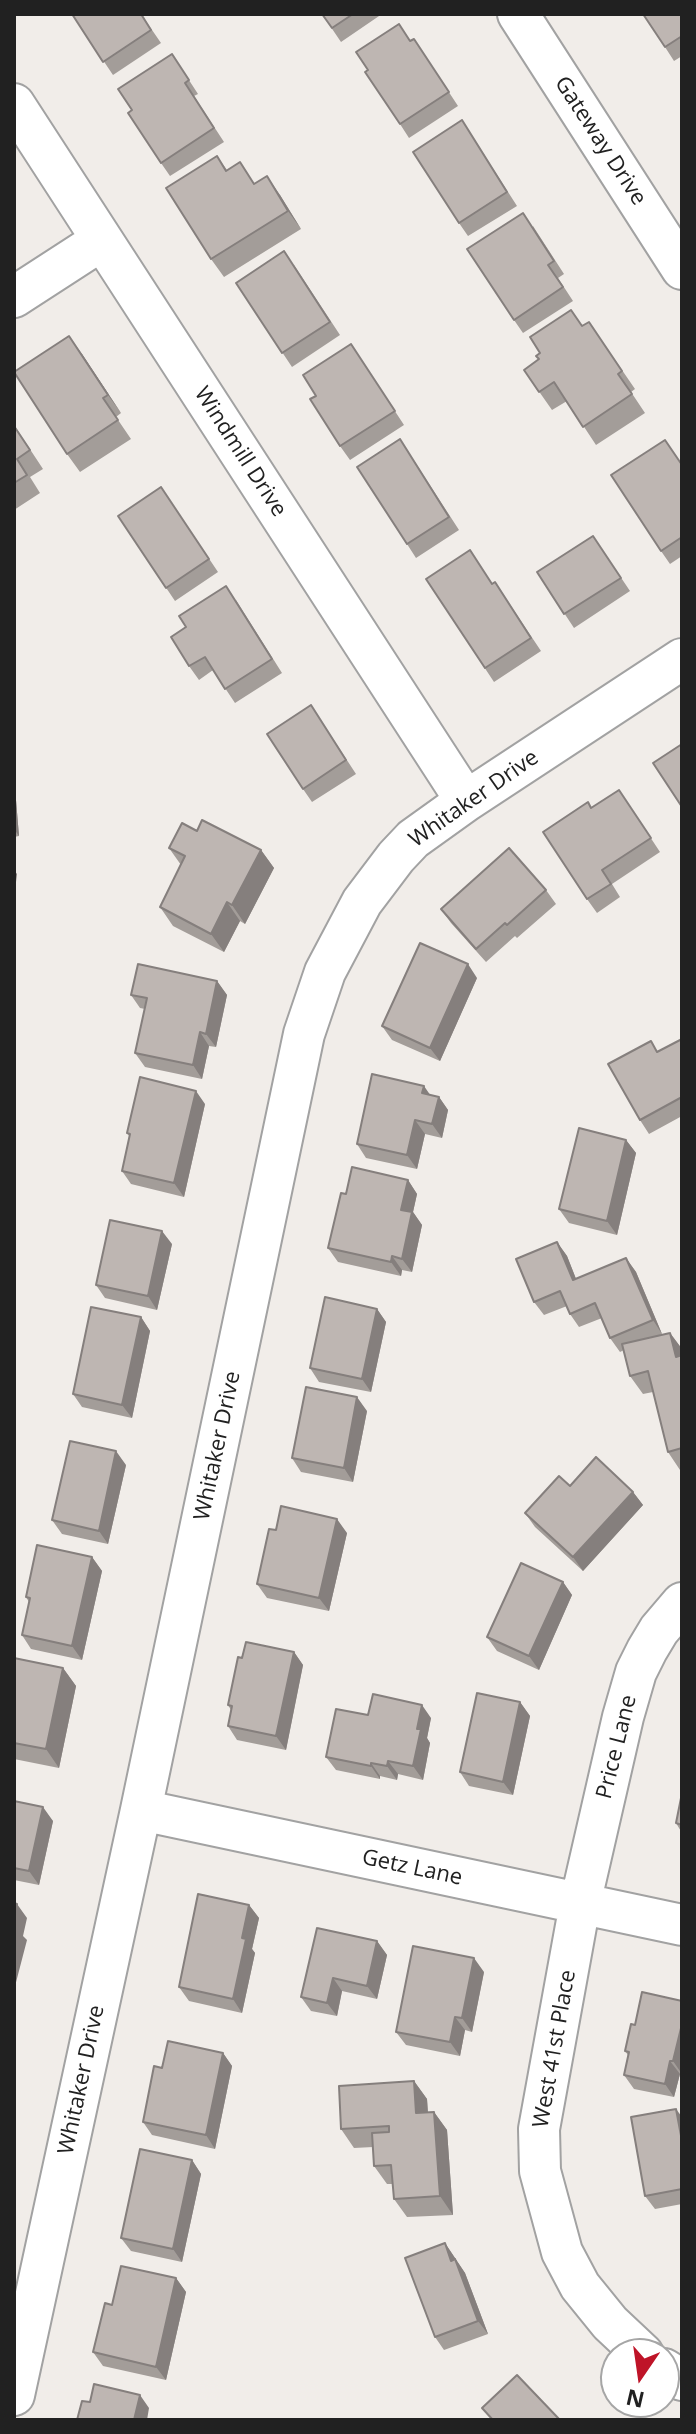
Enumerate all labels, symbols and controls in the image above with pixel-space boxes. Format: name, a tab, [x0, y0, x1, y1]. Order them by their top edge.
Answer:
street label: Gateway Drive	[549, 72, 651, 210]
street label: Windmill Drive	[188, 382, 292, 522]
street label: Whitaker Drive	[404, 745, 544, 853]
street label: Whitaker Drive	[189, 1369, 247, 1523]
street label: Price Lane	[591, 1692, 643, 1802]
street label: Getz Lane	[359, 1845, 465, 1891]
street label: West 41st Place	[528, 1968, 582, 2130]
street label: Whitaker Drive	[53, 2003, 111, 2157]
north arrow	[600, 2338, 680, 2418]
text: N	[623, 2383, 647, 2416]

